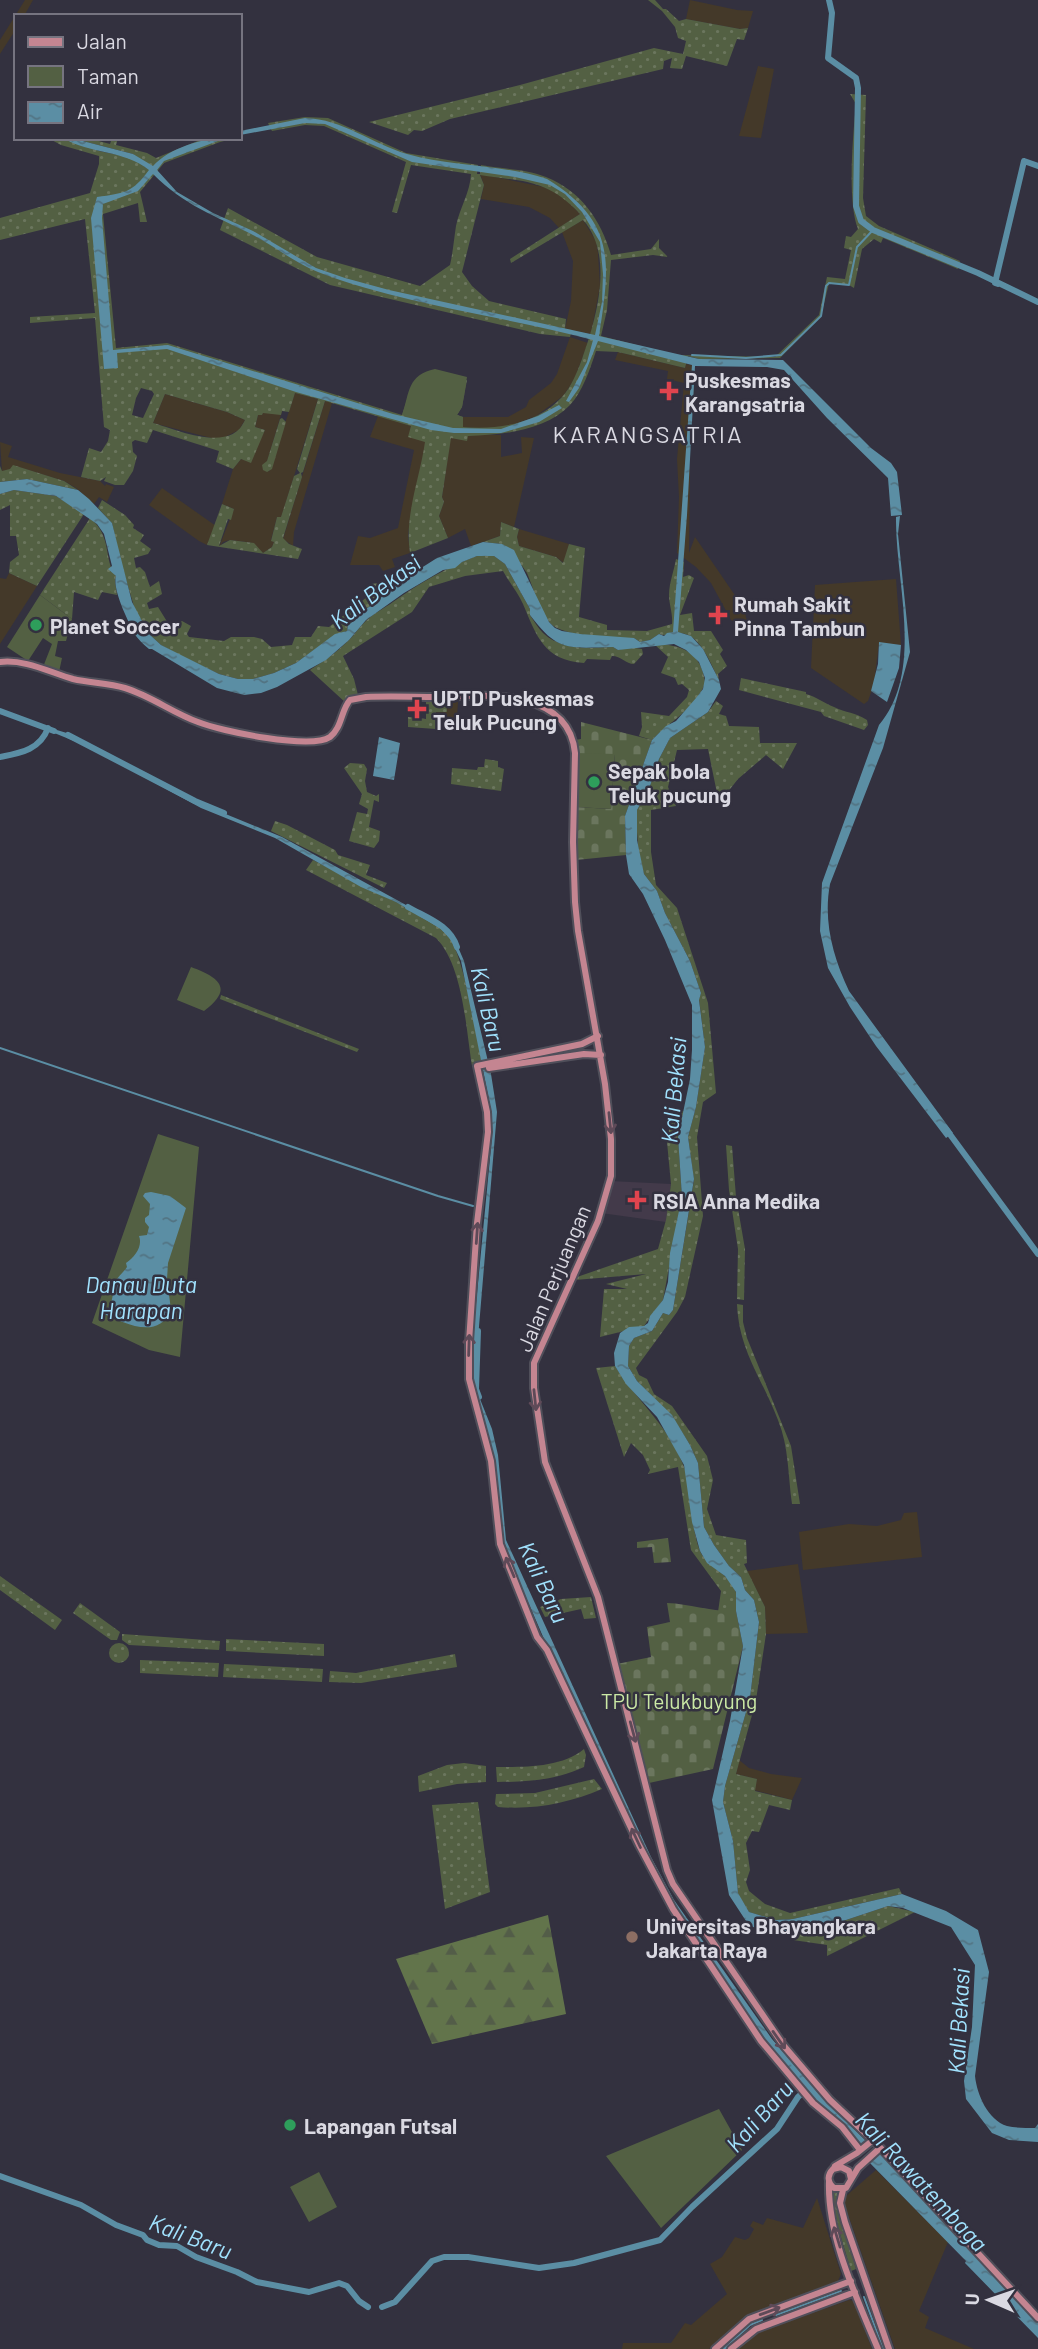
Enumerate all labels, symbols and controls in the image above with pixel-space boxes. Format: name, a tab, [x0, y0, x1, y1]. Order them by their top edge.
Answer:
legend	[14, 14, 242, 140]
text: Jalan	[77, 28, 127, 53]
text: Taman	[77, 63, 139, 88]
text: Air	[77, 98, 103, 123]
place label: Puskesmas Karangsatria	[685, 367, 805, 416]
marker: Puskesmas Karangsatria	[659, 381, 679, 401]
district label: KARANGSATRIA	[552, 419, 744, 448]
water label: Kali Bekasi	[324, 548, 426, 634]
place label: Rumah Sakit Pinna Tambun	[734, 591, 865, 640]
marker: Rumah Sakit Pinna Tambun	[708, 605, 728, 625]
place label: Planet Soccer	[50, 613, 180, 638]
marker: Planet Soccer	[28, 617, 44, 633]
place label: UPTD Puskesmas Teluk Pucung	[433, 685, 594, 734]
marker: UPTD Puskesmas Teluk Pucung	[407, 699, 427, 719]
place label: Sepak bola Teluk pucung	[608, 758, 731, 807]
marker: Sepak bola Teluk pucung	[586, 774, 602, 790]
water label: Kali Baru	[466, 964, 512, 1054]
water label: Kali Bekasi	[654, 1036, 692, 1144]
one-way arrow	[603, 1111, 616, 1134]
place label: RSIA Anna Medika	[653, 1188, 820, 1213]
marker: RSIA Anna Medika	[627, 1190, 647, 1210]
street label: Jalan Perjuangan	[511, 1201, 595, 1355]
one-way arrow	[471, 1222, 484, 1245]
water label: Danau Duta Harapan	[85, 1270, 197, 1324]
one-way arrow	[463, 1334, 476, 1357]
one-way arrow	[529, 1388, 542, 1411]
water label: Kali Baru	[513, 1537, 575, 1627]
one-way arrow	[503, 1557, 516, 1579]
park label: TPU Telukbuyung	[601, 1688, 757, 1713]
one-way arrow	[627, 1721, 640, 1743]
one-way arrow	[629, 1828, 642, 1849]
place label: Universitas Bhayangkara Jakarta Raya	[646, 1913, 876, 1962]
marker: Universitas Bhayangkara Jakarta Raya	[624, 1929, 640, 1945]
water label: Kali Bekasi	[941, 1967, 975, 2075]
one-way arrow	[772, 2030, 786, 2049]
water label: Kali Baru	[720, 2074, 798, 2158]
water label: Kali Rawatembaga	[850, 2105, 994, 2257]
place label: Lapangan Futsal	[304, 2113, 457, 2138]
marker: Lapangan Futsal	[282, 2117, 298, 2133]
water label: Kali Baru	[146, 2207, 236, 2265]
one-way arrow	[829, 2226, 842, 2248]
north arrow	[954, 2265, 1024, 2335]
text: U	[960, 2293, 983, 2306]
one-way arrow	[759, 2303, 781, 2316]

